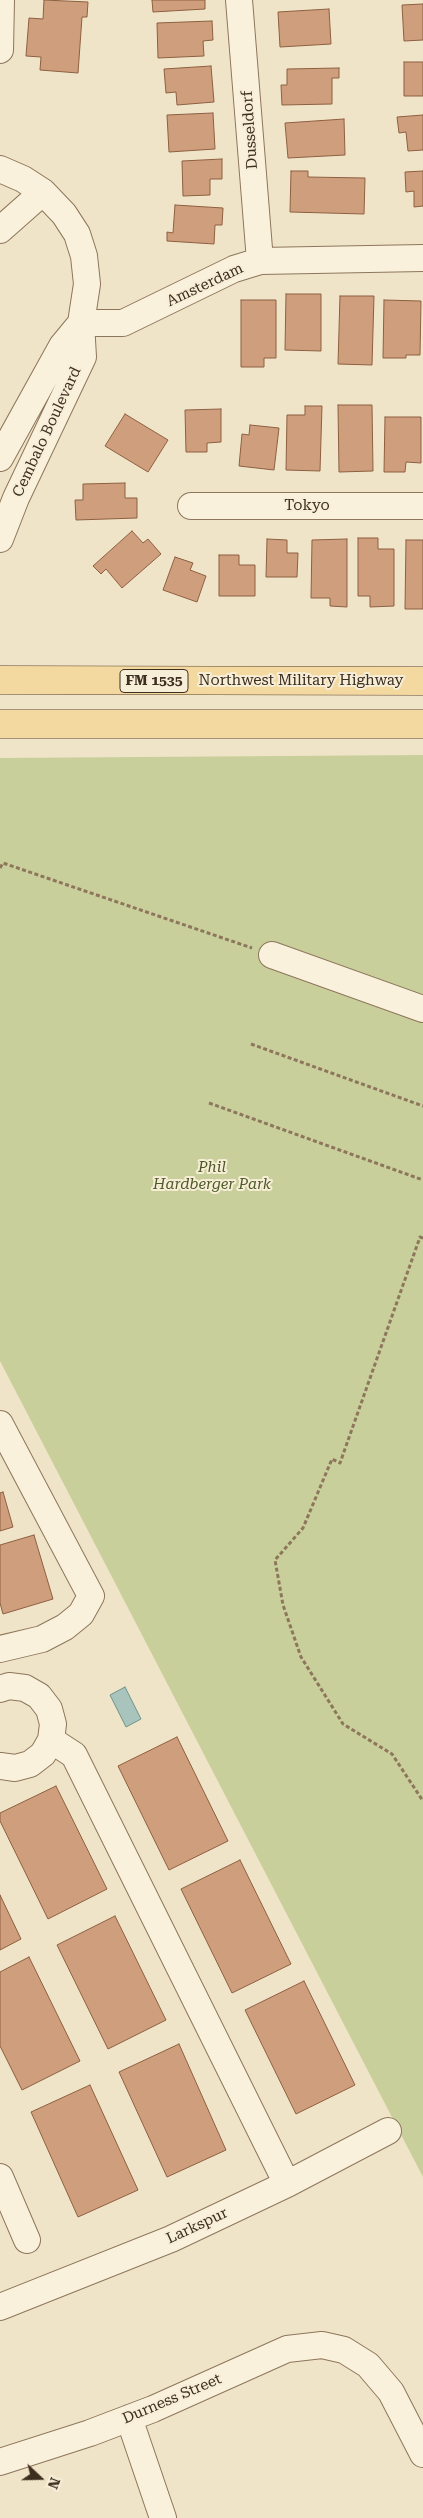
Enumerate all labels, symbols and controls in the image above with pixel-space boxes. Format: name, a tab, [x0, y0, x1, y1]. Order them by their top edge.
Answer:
street label: Dusseldorf	[238, 90, 262, 170]
street label: Amsterdam	[164, 259, 246, 311]
street label: Cembalo Boulevard	[9, 364, 85, 500]
street label: Tokyo	[284, 497, 330, 515]
road number: FM 1535	[120, 669, 188, 692]
street label: Northwest Military Highway	[199, 672, 403, 690]
park label: Phil Hardberger Park	[153, 1159, 271, 1194]
street label: Larkspur	[164, 2204, 230, 2248]
street label: Durness Street	[120, 2370, 224, 2428]
north arrow	[15, 2453, 65, 2503]
text: N	[45, 2475, 63, 2491]

